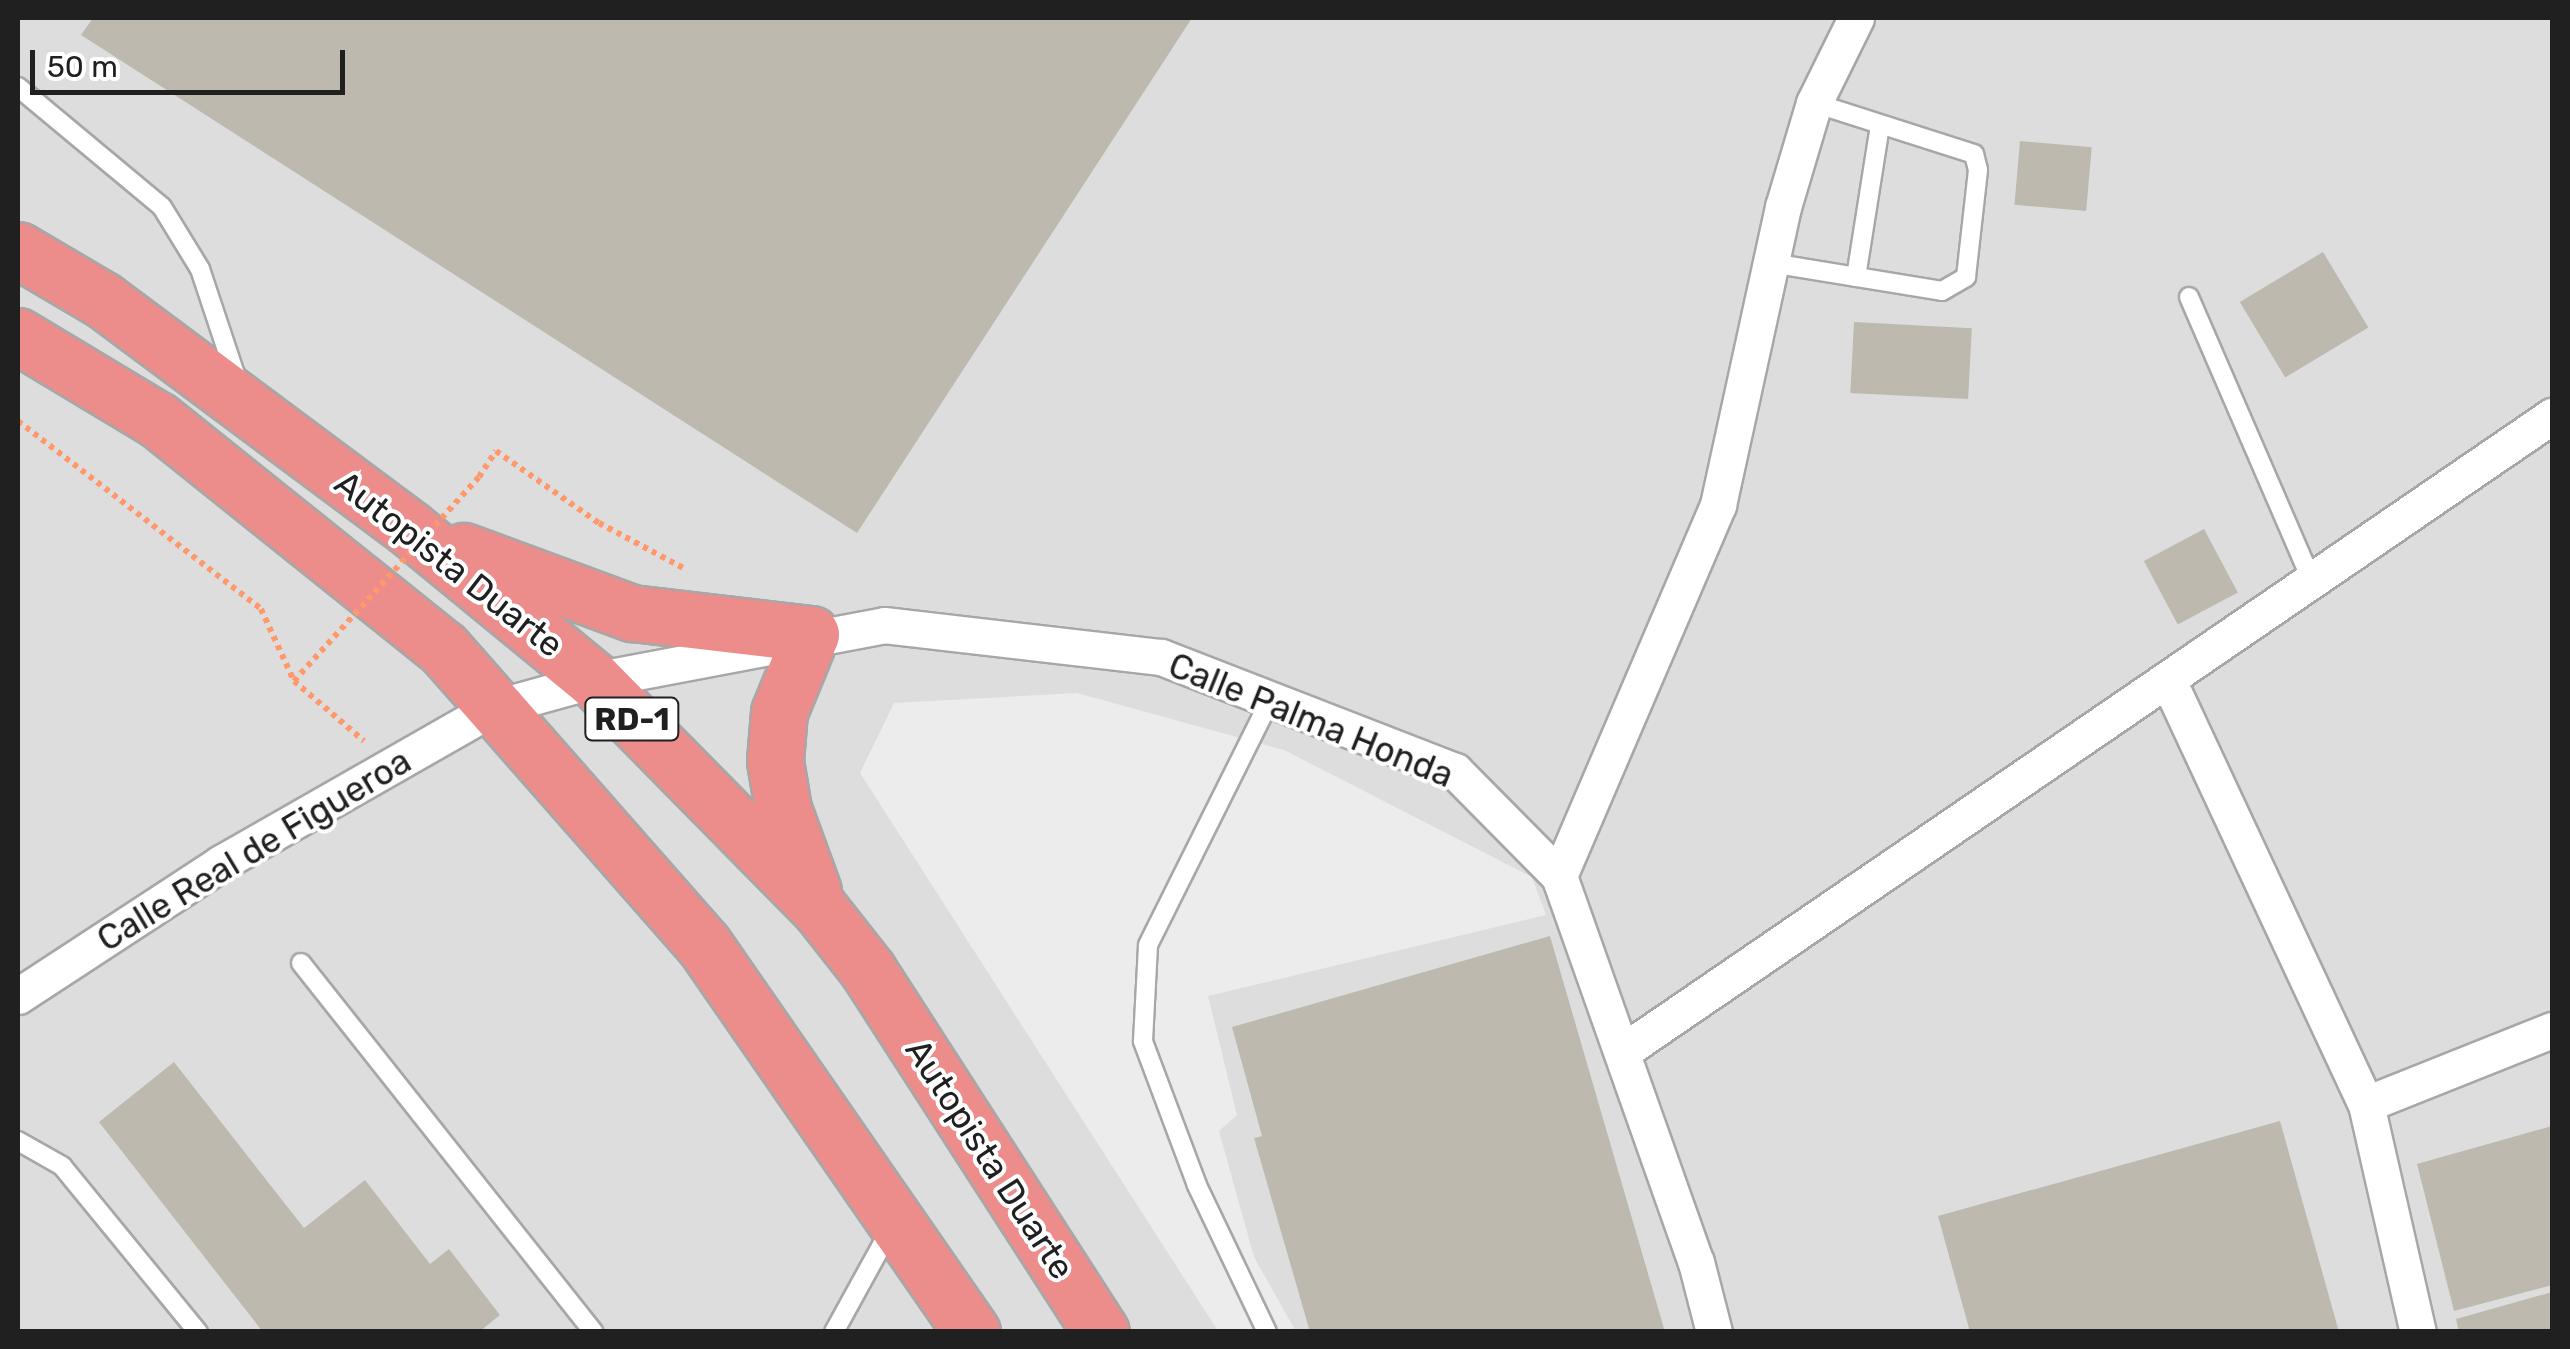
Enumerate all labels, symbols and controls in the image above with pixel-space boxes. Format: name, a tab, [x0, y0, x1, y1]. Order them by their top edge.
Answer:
scale bar	[35, 30, 350, 92]
text: 50 m	[47, 49, 118, 85]
street label: Autopista Duarte	[327, 462, 571, 666]
street label: Calle Palma Honda	[1163, 644, 1459, 796]
road number: RD-1	[582, 692, 682, 746]
street label: Calle Real de Figueroa	[90, 740, 418, 960]
street label: Autopista Duarte	[897, 1031, 1083, 1287]

